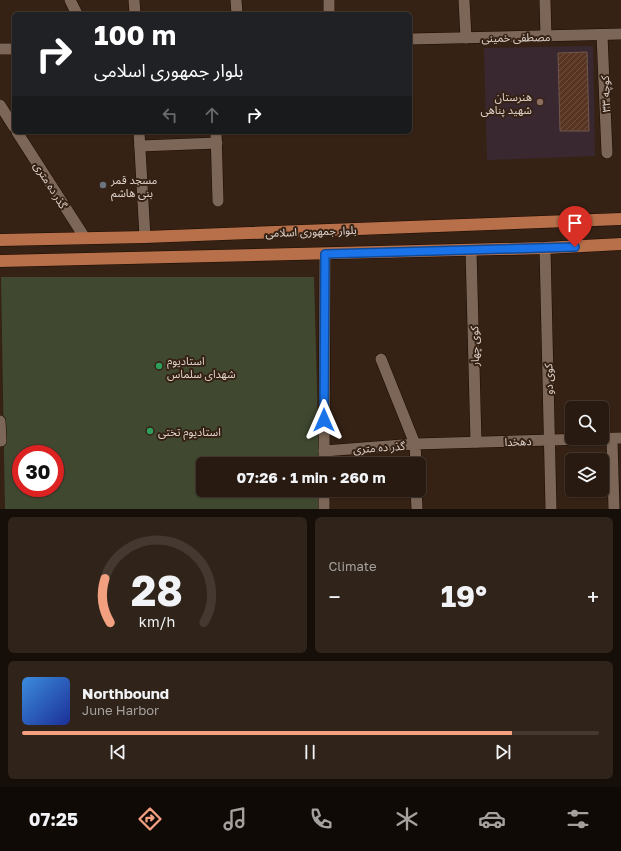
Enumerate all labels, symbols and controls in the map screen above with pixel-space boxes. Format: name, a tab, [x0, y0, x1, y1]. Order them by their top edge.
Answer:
text: 100 m	[94, 18, 176, 51]
icon: right	[28, 28, 80, 80]
street label: مصطفی خمینی	[481, 30, 551, 45]
text: بلوار جمهوری اسلامی	[94, 59, 243, 81]
street label: کوچه ۳۳	[598, 75, 614, 113]
place label: هنرستان شهید پناهی	[480, 90, 532, 118]
marker: هنرستان شهید پناهی	[535, 97, 545, 107]
icon: left	[159, 104, 181, 126]
icon: ahead	[201, 104, 223, 126]
icon: right	[243, 104, 265, 126]
street label: گذر ده متری	[31, 159, 71, 212]
place label: مسجد قمر بنی هاشم	[110, 173, 158, 202]
marker: مسجد قمر بنی هاشم	[98, 180, 108, 190]
pin	[558, 206, 592, 247]
icon: arrive	[564, 212, 586, 234]
street label: بلوار جمهوری اسلامی	[265, 223, 357, 240]
street label: کوی چهار	[467, 325, 483, 367]
place label: استادیوم شهدای سلماس	[167, 354, 236, 381]
marker: استادیوم شهدای سلماس	[154, 361, 164, 371]
street label: کوی دو	[541, 363, 556, 395]
position arrow	[303, 399, 345, 441]
map controls	[565, 401, 609, 497]
button: search	[565, 401, 609, 445]
place label: استادیوم تختی	[158, 425, 221, 440]
marker: استادیوم تختی	[145, 426, 155, 436]
street label: دهخدا	[504, 434, 532, 448]
street label: گذر ده متری	[353, 439, 406, 456]
speed limit sign: 30	[12, 445, 64, 497]
button: layers	[565, 453, 609, 497]
text: 07:26 · 1 min · 260 m	[236, 468, 386, 486]
text: Climate	[329, 558, 376, 574]
text: 28	[131, 565, 183, 615]
text: 19°	[441, 578, 487, 614]
text: −	[329, 583, 341, 610]
text: +	[587, 583, 599, 610]
text: km/h	[139, 613, 175, 630]
text: Northbound	[82, 684, 169, 702]
text: June Harbor	[82, 702, 159, 718]
icon: previous	[107, 741, 129, 763]
icon: pause	[299, 741, 321, 763]
icon: next	[492, 741, 514, 763]
icon: directions	[136, 805, 164, 833]
icon: music	[221, 805, 249, 833]
icon: phone	[307, 805, 335, 833]
icon: climate	[393, 805, 421, 833]
icon: car	[478, 805, 506, 833]
icon: filters	[564, 805, 592, 833]
text: 07:25	[29, 808, 78, 830]

